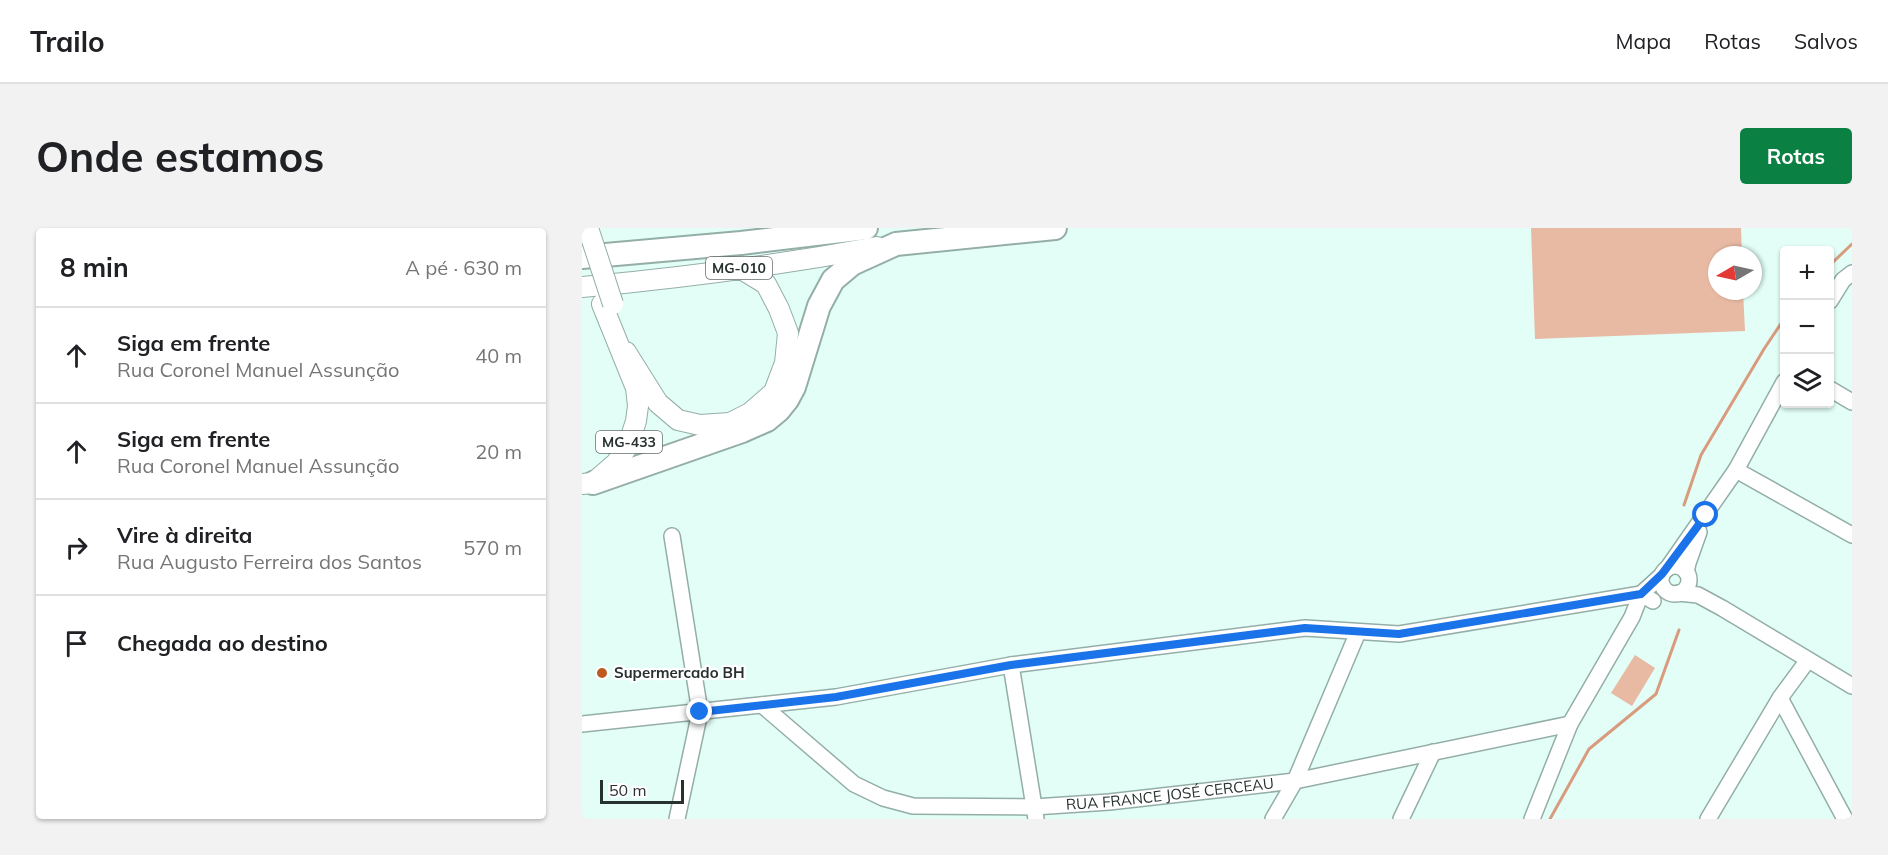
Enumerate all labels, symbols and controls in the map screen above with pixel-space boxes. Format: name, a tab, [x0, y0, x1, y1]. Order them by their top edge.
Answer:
text: Trailo	[30, 24, 105, 59]
text: Mapa	[1616, 28, 1671, 54]
text: Rotas	[1704, 28, 1761, 54]
text: Salvos	[1794, 28, 1858, 54]
button: Rotas	[1740, 128, 1852, 184]
text: Onde estamos	[36, 130, 324, 183]
north arrow	[1708, 246, 1762, 300]
map controls	[1780, 246, 1834, 408]
button: +	[1780, 246, 1834, 300]
text: 8 min	[60, 251, 129, 284]
text: A pé · 630 m	[405, 255, 522, 280]
road number: MG-010	[706, 257, 772, 279]
button: −	[1780, 300, 1834, 354]
text: Siga em frente	[117, 329, 270, 357]
icon: ahead	[60, 339, 93, 372]
text: 40 m	[475, 343, 522, 368]
button: layers	[1780, 354, 1834, 408]
text: Rua Coronel Manuel Assunção	[117, 357, 399, 382]
text: Siga em frente	[117, 425, 270, 453]
road number: MG-433	[596, 431, 662, 453]
icon: ahead	[60, 435, 93, 468]
text: 20 m	[475, 439, 522, 464]
text: Rua Coronel Manuel Assunção	[117, 453, 399, 478]
route start	[1692, 501, 1718, 527]
text: Vire à direita	[117, 521, 252, 549]
icon: right	[60, 531, 93, 564]
text: 570 m	[463, 535, 522, 560]
text: Rua Augusto Ferreira dos Santos	[117, 549, 422, 574]
icon: arrive	[60, 627, 93, 660]
text: Chegada ao destino	[117, 629, 328, 657]
place label: Supermercado BH	[614, 663, 745, 682]
marker: Supermercado BH	[595, 666, 609, 680]
route end	[686, 698, 712, 724]
street label: RUA FRANCE JOSÉ CERCEAU	[1065, 773, 1275, 814]
scale bar	[600, 777, 684, 804]
text: 50 m	[609, 780, 646, 800]

